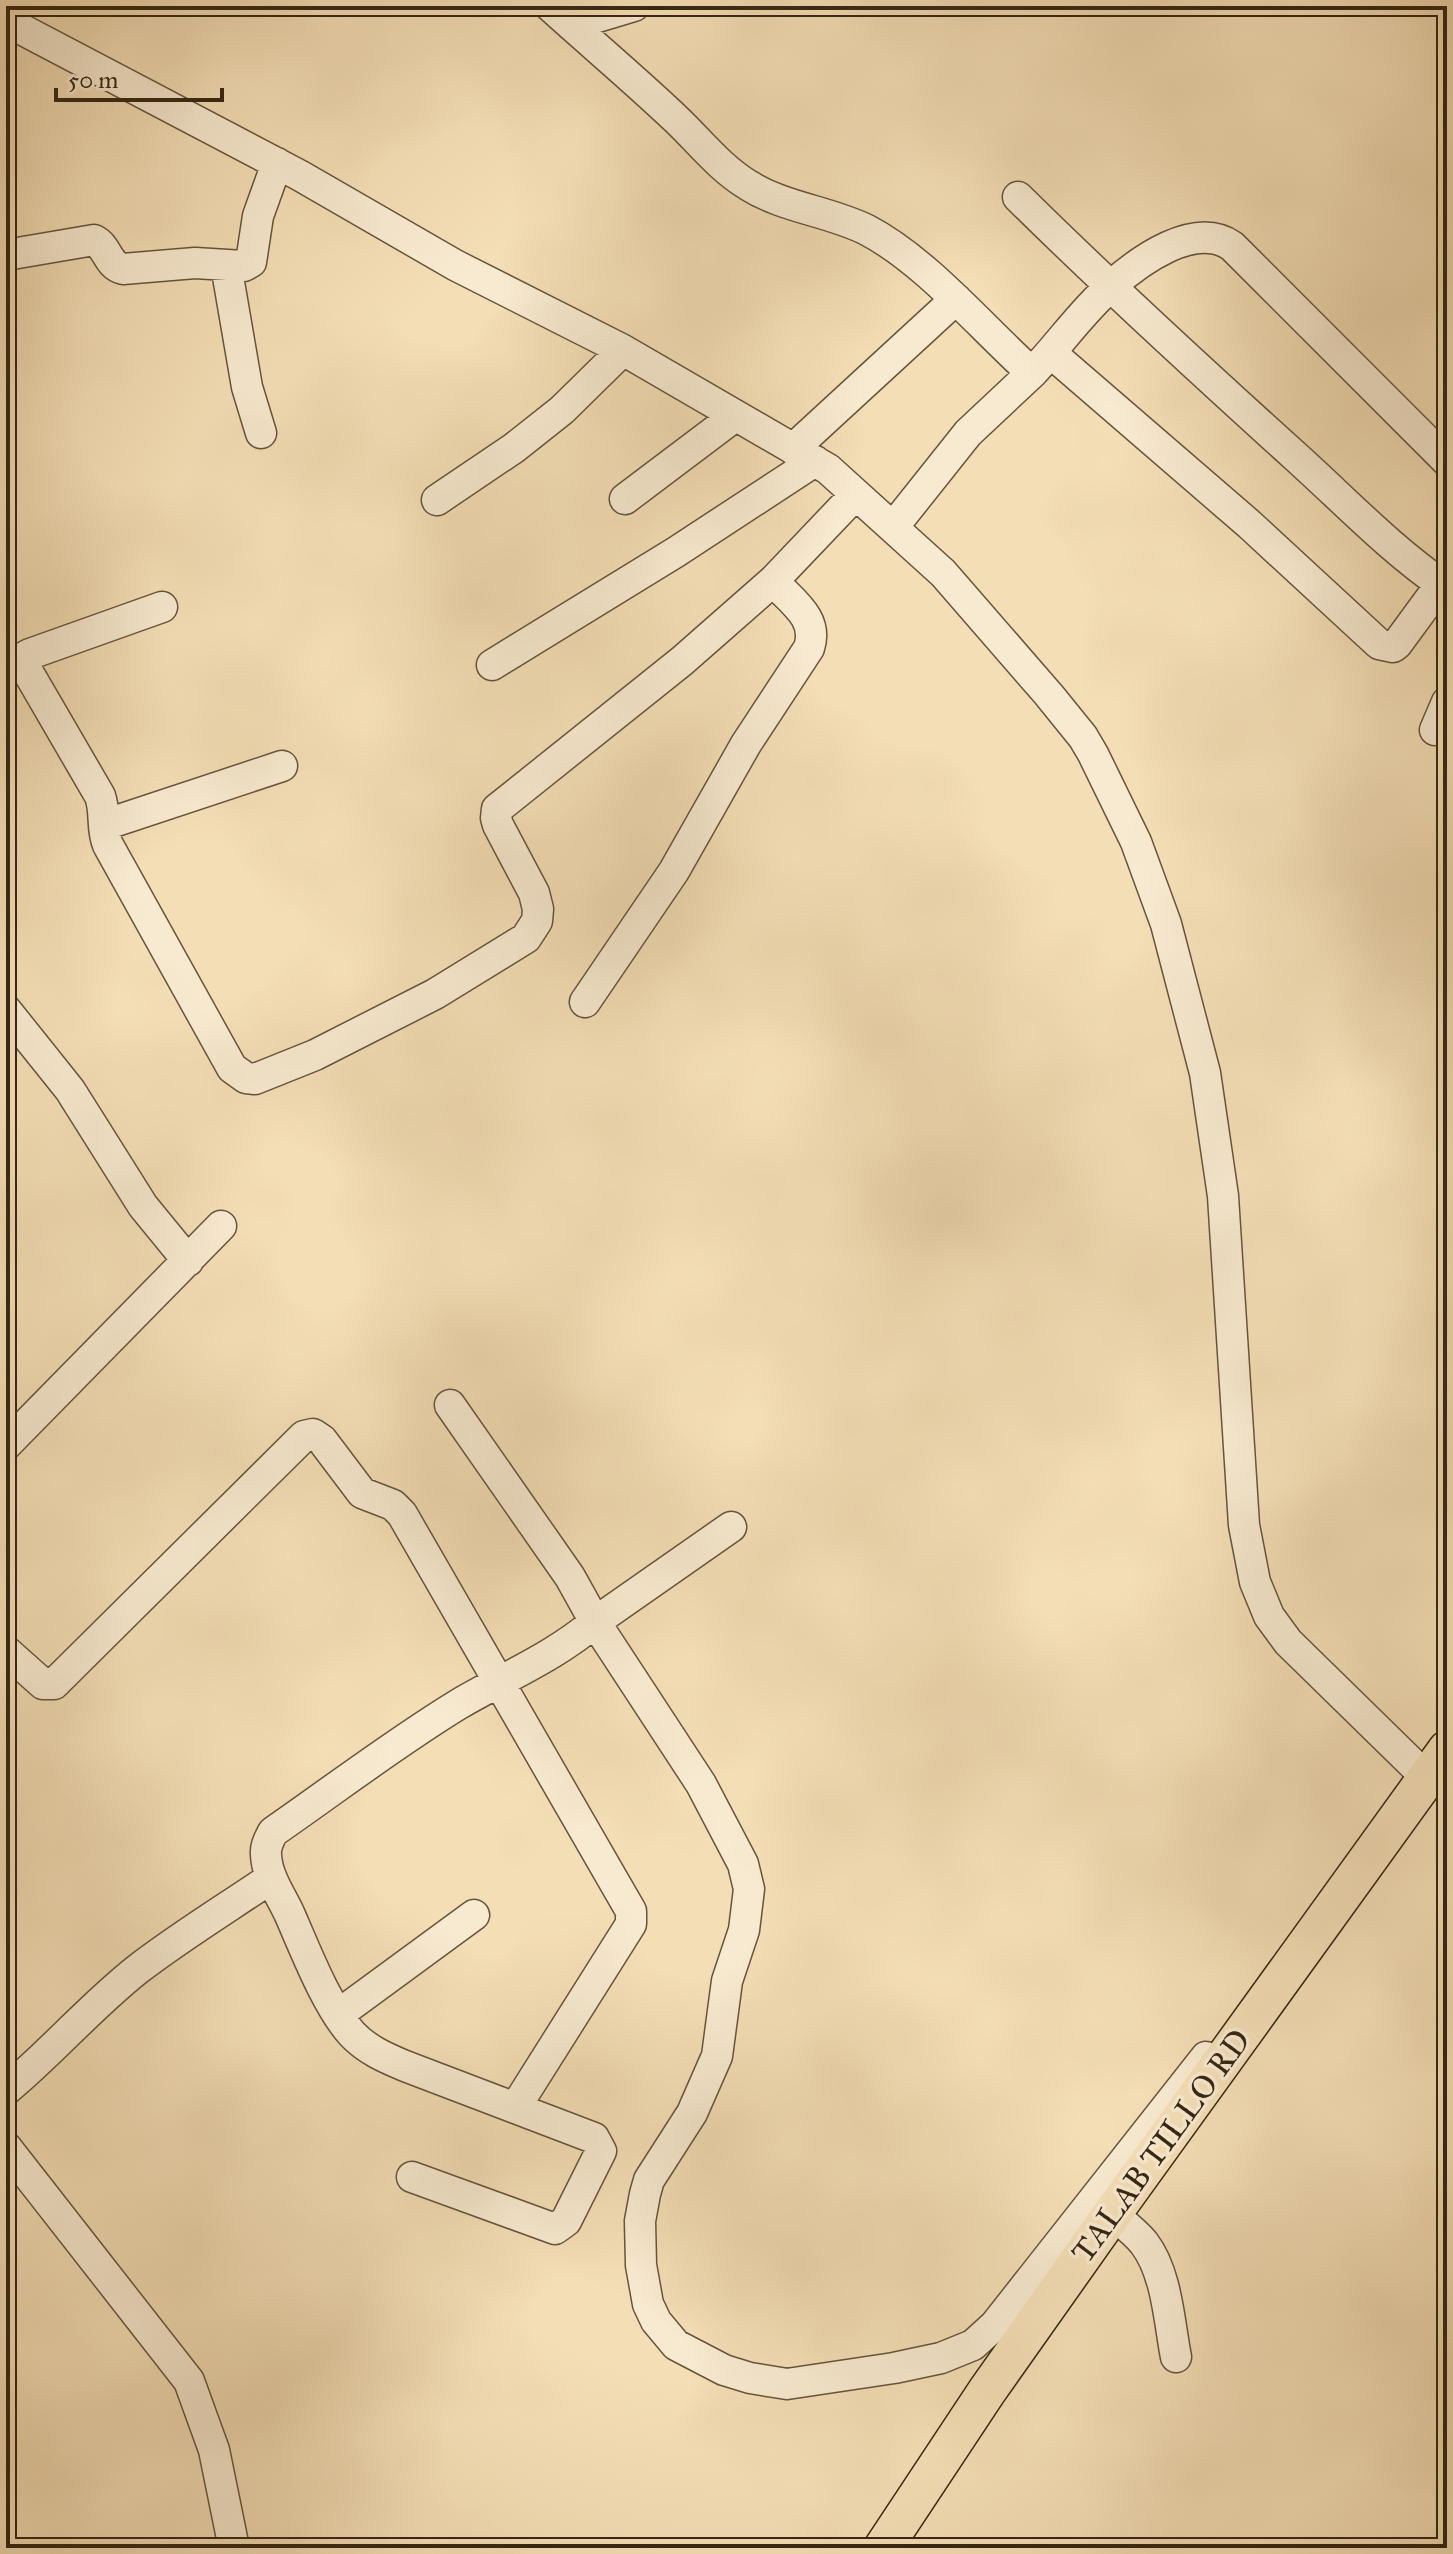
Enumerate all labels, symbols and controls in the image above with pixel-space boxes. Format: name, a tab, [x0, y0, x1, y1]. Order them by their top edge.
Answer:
scale bar	[56, 52, 222, 102]
text: 50 m	[68, 65, 118, 95]
street label: TALAB TILLO RD	[1063, 2022, 1259, 2270]

